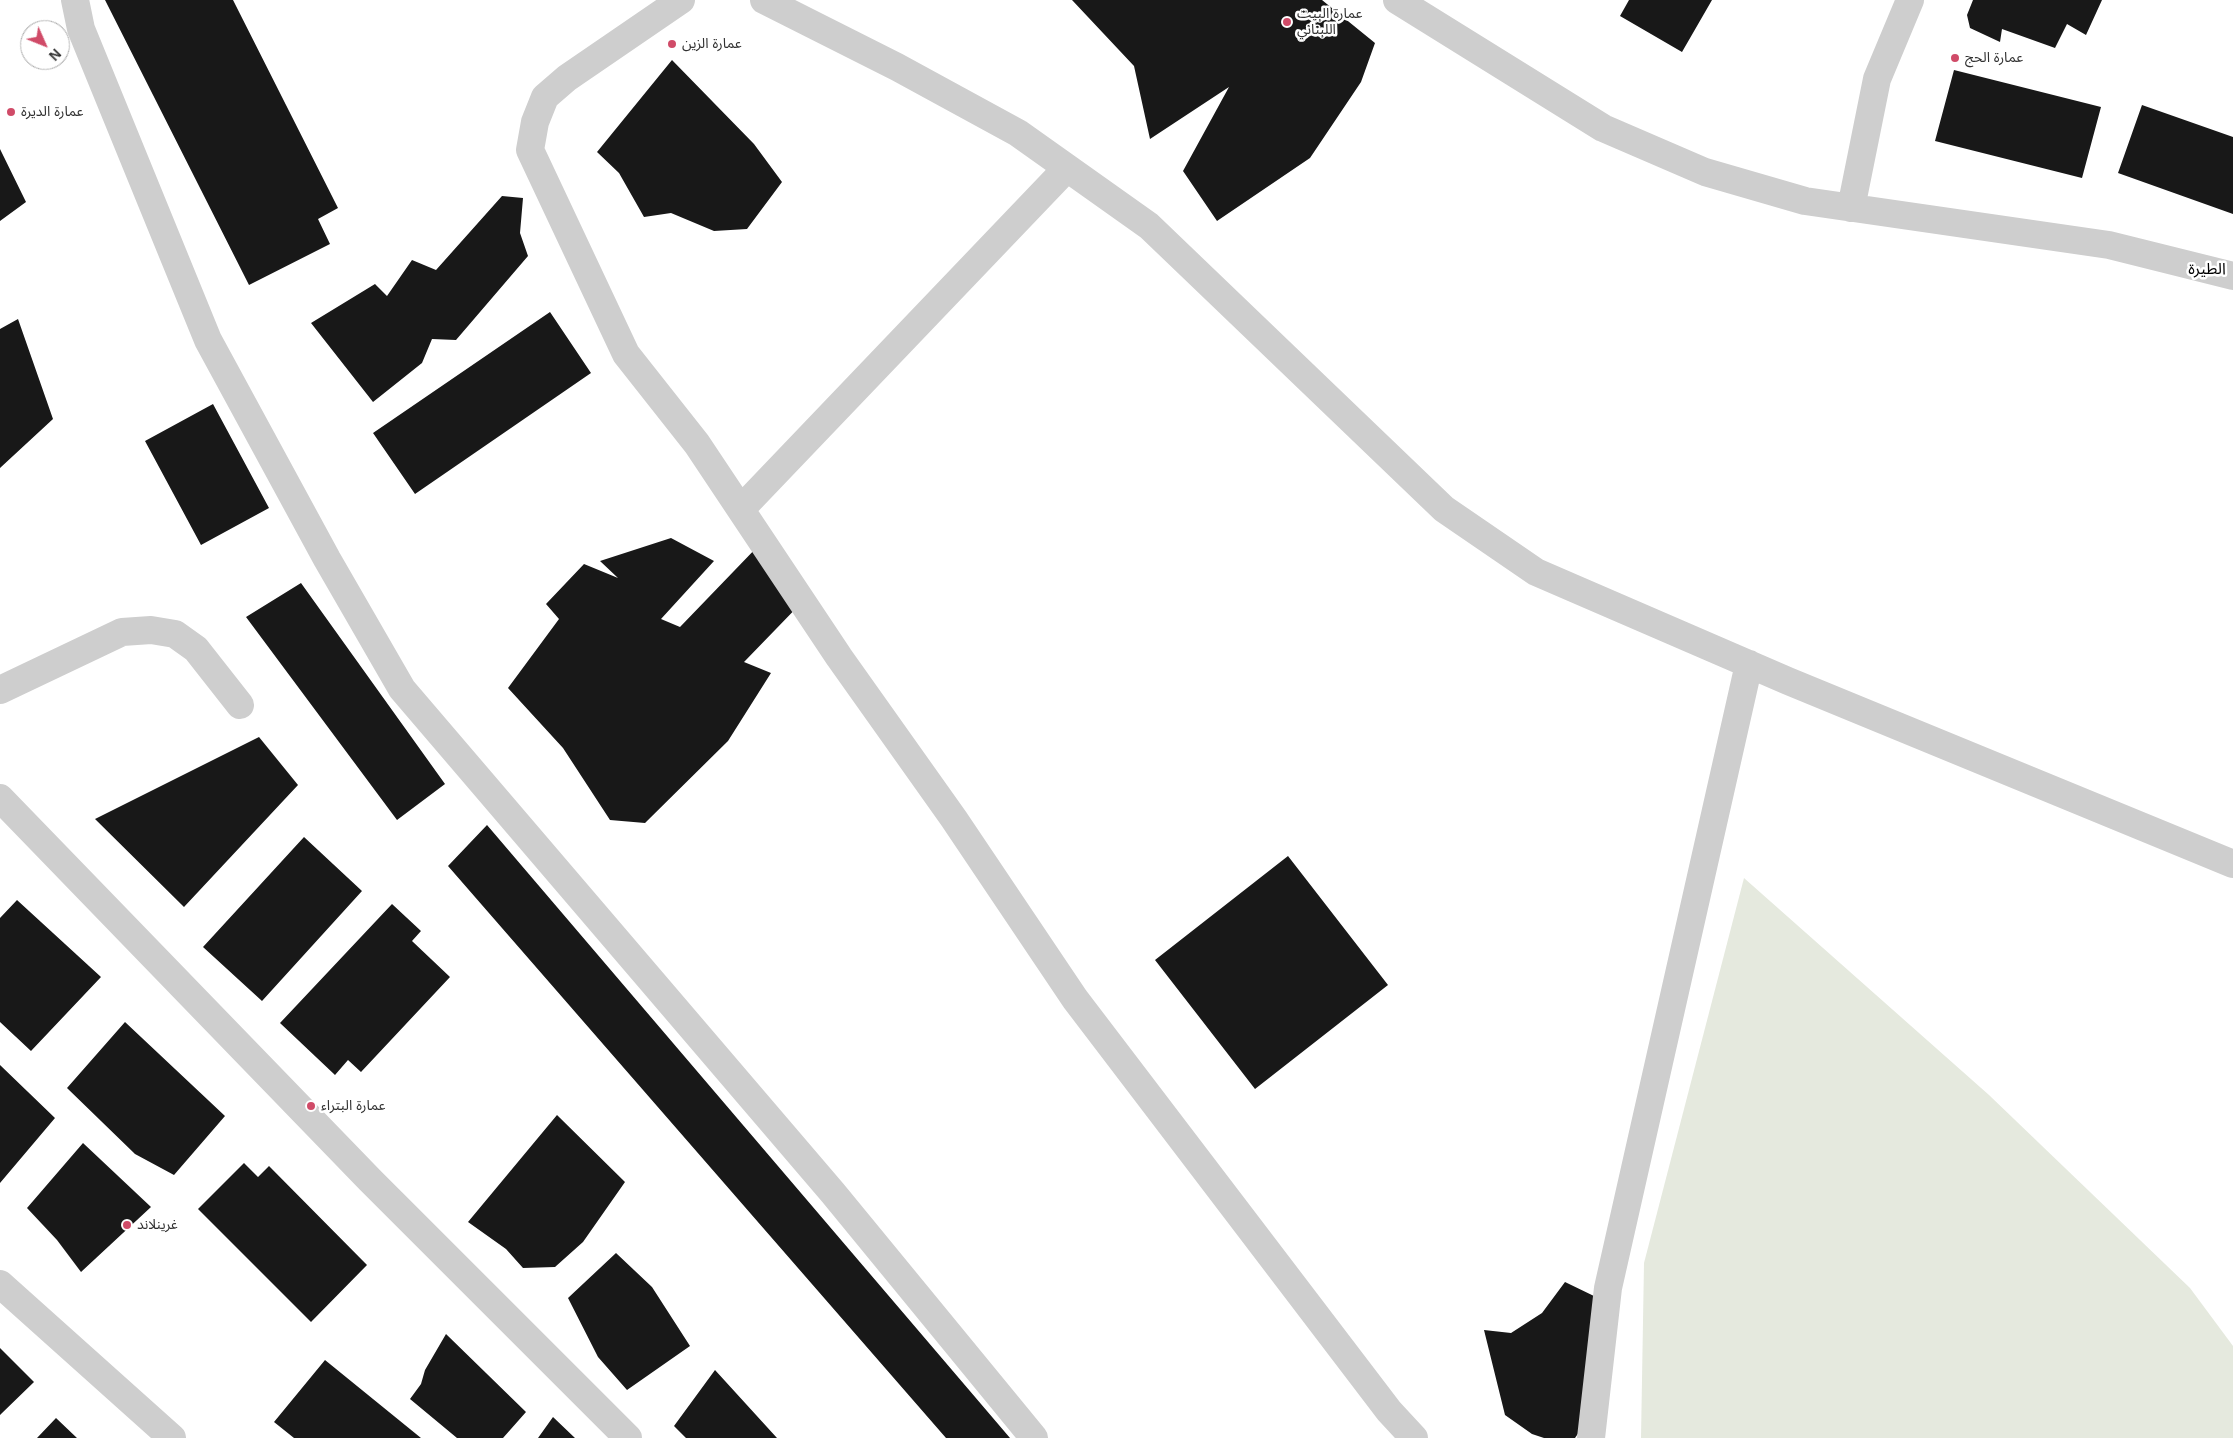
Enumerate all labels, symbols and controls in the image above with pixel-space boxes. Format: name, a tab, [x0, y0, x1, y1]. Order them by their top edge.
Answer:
place label: عمارة البيت اللبناني	[1297, 6, 1363, 38]
marker: عمارة البيت اللبناني	[1281, 16, 1293, 28]
north arrow	[20, 20, 70, 70]
place label: عمارة الزين	[682, 36, 742, 52]
marker: عمارة الزين	[666, 38, 678, 50]
text: N	[46, 46, 64, 64]
place label: عمارة الحج	[1965, 50, 2023, 66]
marker: عمارة الحج	[1949, 52, 1961, 64]
place label: عمارة الديرة	[21, 104, 84, 120]
marker: عمارة الديرة	[5, 106, 17, 118]
district label: الطيرة	[2188, 260, 2226, 280]
place label: عمارة البتراء	[321, 1098, 386, 1114]
marker: عمارة البتراء	[305, 1100, 317, 1112]
place label: غرينلاند	[137, 1217, 178, 1233]
marker: غرينلاند	[121, 1219, 133, 1231]

